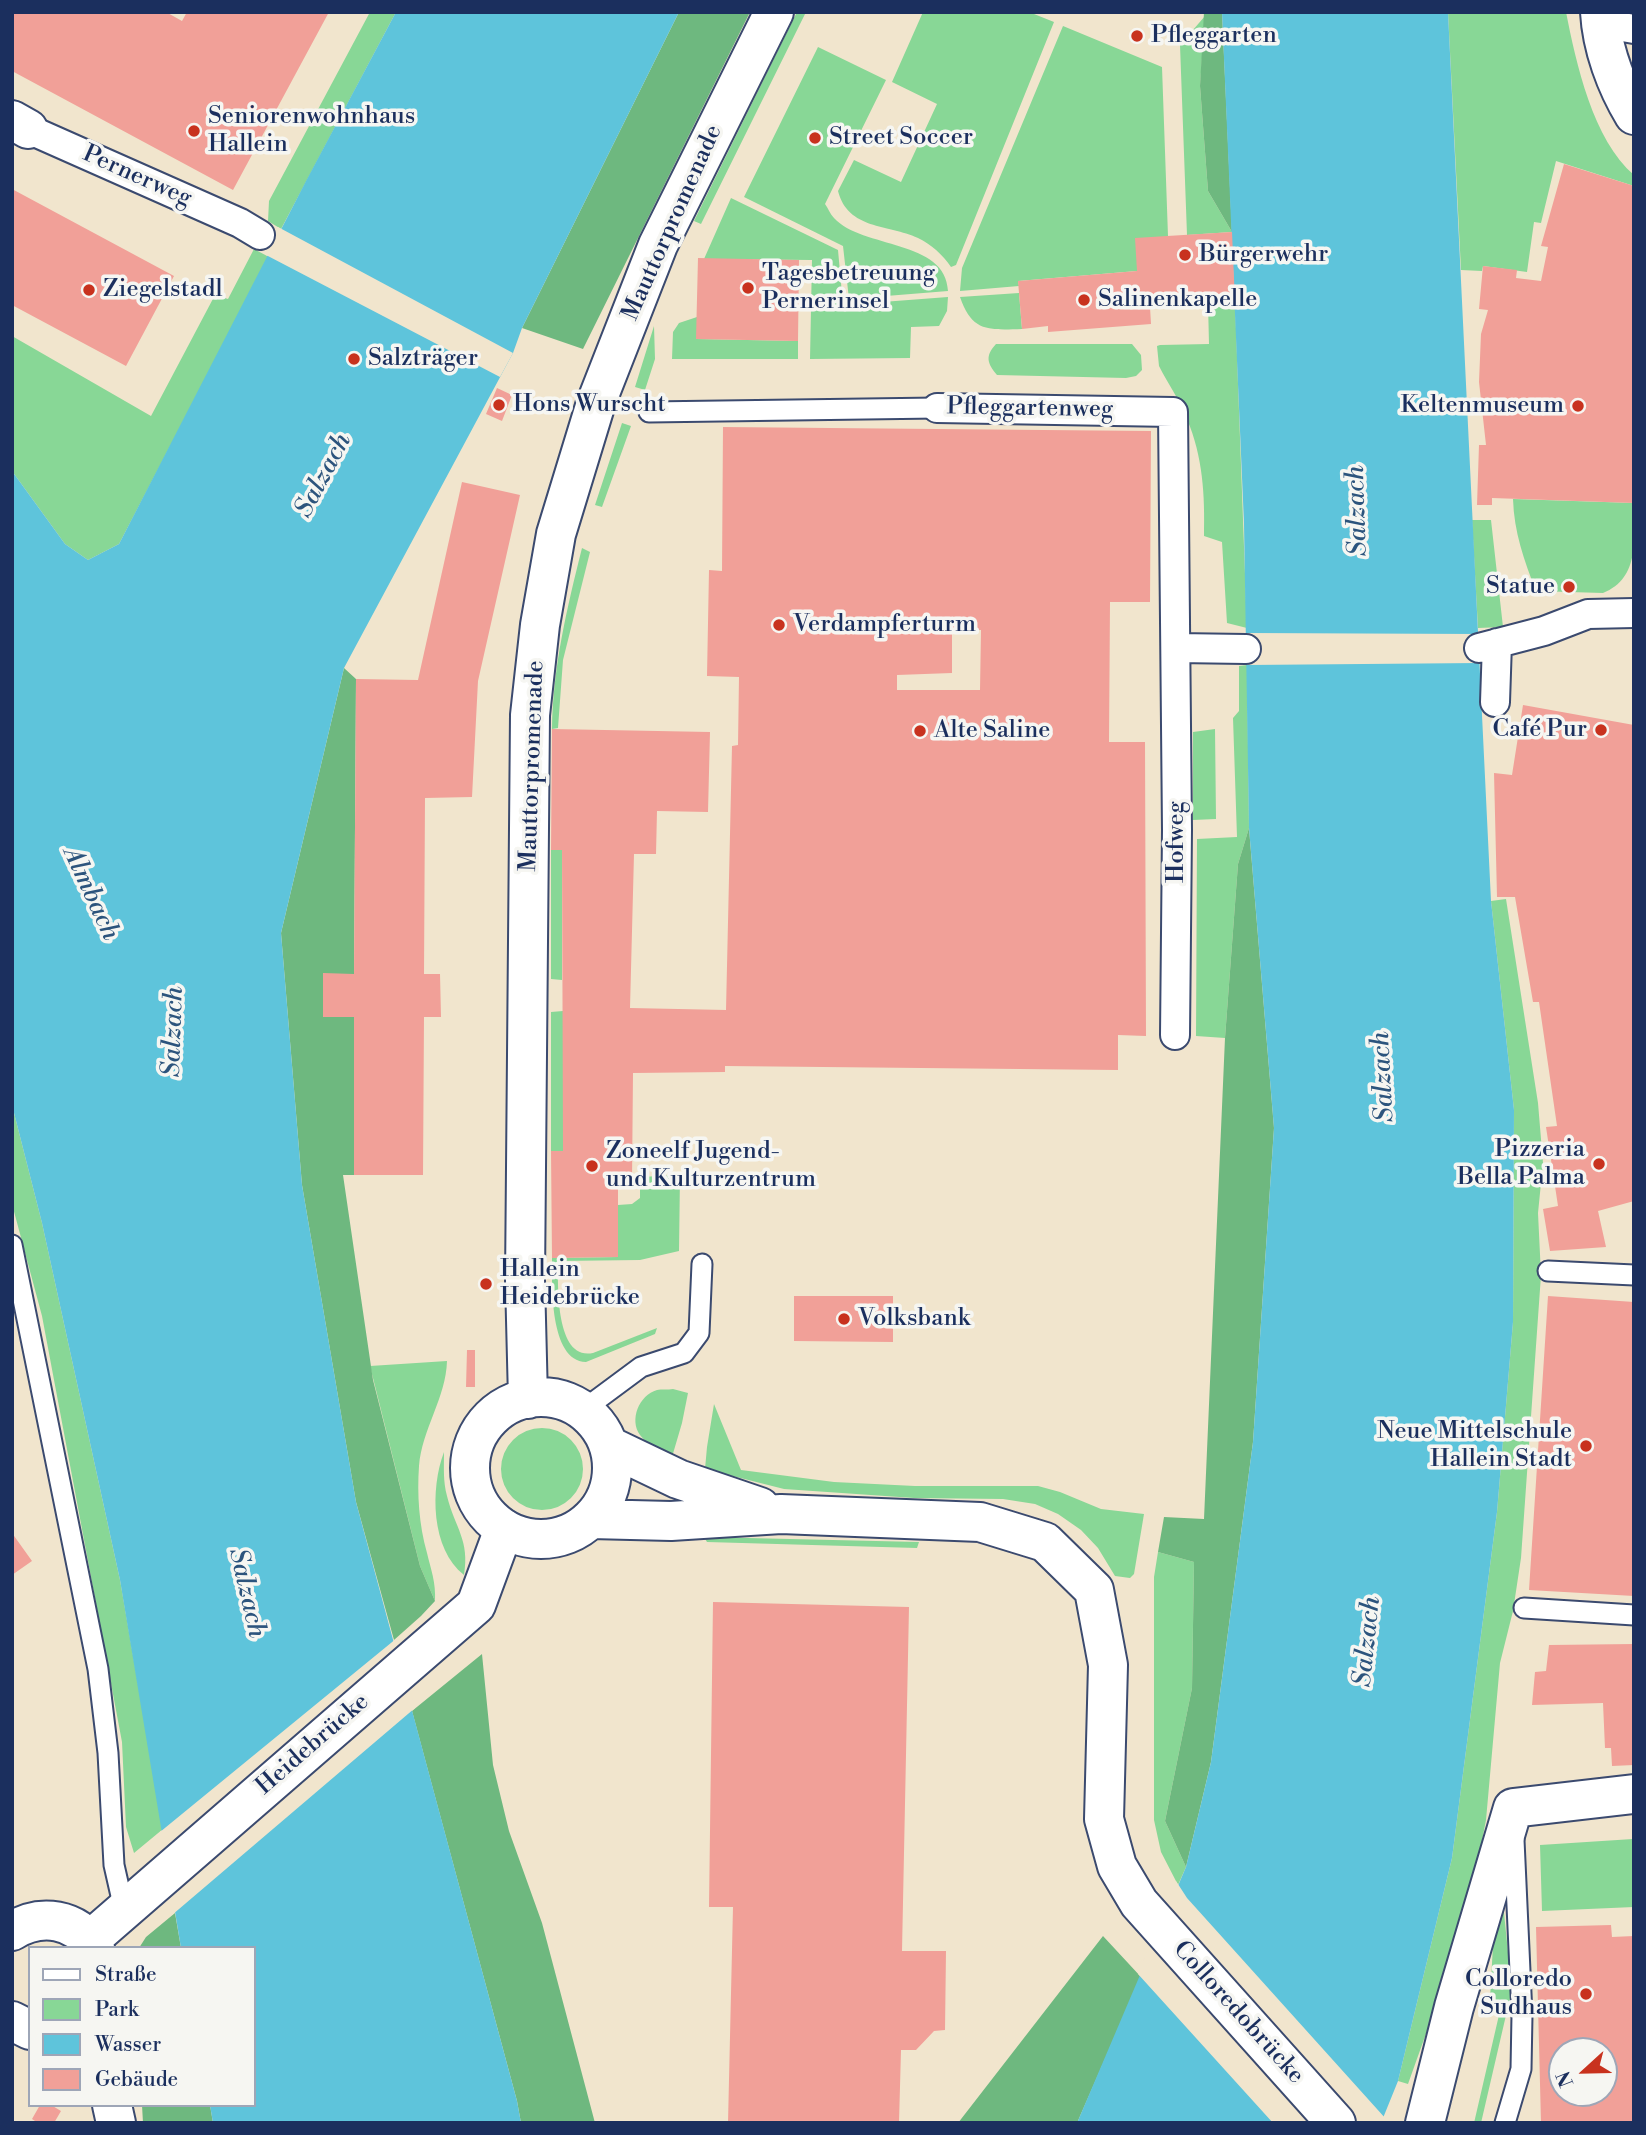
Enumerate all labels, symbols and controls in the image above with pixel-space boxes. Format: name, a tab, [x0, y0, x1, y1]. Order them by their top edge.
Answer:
place label: Pfleggarten	[1151, 22, 1277, 50]
marker: Pfleggarten	[1129, 28, 1145, 44]
place label: Seniorenwohnhaus Hallein	[208, 103, 415, 159]
street label: Mauttorpromenade	[617, 121, 729, 325]
marker: Seniorenwohnhaus Hallein	[186, 123, 202, 139]
place label: Street Soccer	[829, 124, 973, 152]
marker: Street Soccer	[807, 130, 823, 146]
street label: Pernerweg	[78, 140, 196, 214]
place label: Bürgerwehr	[1199, 241, 1328, 269]
marker: Bürgerwehr	[1177, 247, 1193, 263]
place label: Tagesbetreuung Pernerinsel	[762, 260, 935, 316]
place label: Ziegelstadl	[103, 276, 222, 304]
marker: Tagesbetreuung Pernerinsel	[740, 280, 756, 296]
marker: Ziegelstadl	[81, 282, 97, 298]
place label: Salinenkapelle	[1098, 286, 1257, 314]
marker: Salinenkapelle	[1076, 292, 1092, 308]
place label: Salzträger	[368, 345, 478, 373]
marker: Salzträger	[346, 351, 362, 367]
place label: Hons Wurscht	[513, 391, 666, 419]
place label: Keltenmuseum	[1401, 392, 1564, 420]
street label: Pfleggartenweg	[946, 393, 1114, 425]
marker: Hons Wurscht	[491, 397, 507, 413]
marker: Keltenmuseum	[1570, 398, 1586, 414]
water label: Salzach	[289, 429, 359, 523]
water label: Salzach	[1341, 465, 1375, 557]
place label: Statue	[1486, 573, 1555, 601]
marker: Statue	[1561, 579, 1577, 595]
place label: Verdampferturm	[793, 611, 976, 639]
marker: Verdampferturm	[771, 617, 787, 633]
street label: Mauttorpromenade	[515, 660, 551, 872]
place label: Café Pur	[1492, 716, 1587, 744]
place label: Alte Saline	[934, 717, 1050, 745]
marker: Café Pur	[1593, 722, 1609, 738]
marker: Alte Saline	[912, 723, 928, 739]
street label: Hofweg	[1163, 801, 1191, 883]
water label: Almbach	[55, 843, 125, 945]
water label: Salzach	[157, 986, 191, 1078]
water label: Salzach	[1366, 1031, 1402, 1123]
place label: Pizzeria Bella Palma	[1457, 1136, 1585, 1192]
place label: Zoneelf Jugend- und Kulturzentrum	[606, 1138, 816, 1194]
marker: Pizzeria Bella Palma	[1591, 1156, 1607, 1172]
marker: Zoneelf Jugend- und Kulturzentrum	[584, 1158, 600, 1174]
place label: Hallein Heidebrücke	[500, 1256, 640, 1312]
marker: Hallein Heidebrücke	[478, 1276, 494, 1292]
place label: Volksbank	[858, 1305, 970, 1333]
marker: Volksbank	[836, 1311, 852, 1327]
place label: Neue Mittelschule Hallein Stadt	[1377, 1418, 1572, 1474]
marker: Neue Mittelschule Hallein Stadt	[1578, 1438, 1594, 1454]
water label: Salzach	[221, 1545, 271, 1641]
water label: Salzach	[1348, 1595, 1388, 1689]
street label: Heidebrücke	[251, 1688, 375, 1802]
street label: Colloredobrücke	[1166, 1936, 1310, 2090]
legend	[28, 1946, 256, 2107]
text: Straße	[95, 1962, 157, 1988]
place label: Colloredo Sudhaus	[1465, 1966, 1572, 2022]
marker: Colloredo Sudhaus	[1578, 1986, 1594, 2002]
text: Park	[95, 1997, 139, 2023]
text: Wasser	[95, 2032, 161, 2058]
north arrow	[1548, 2037, 1618, 2107]
text: Gebäude	[95, 2067, 178, 2093]
text: N	[1551, 2068, 1579, 2091]

